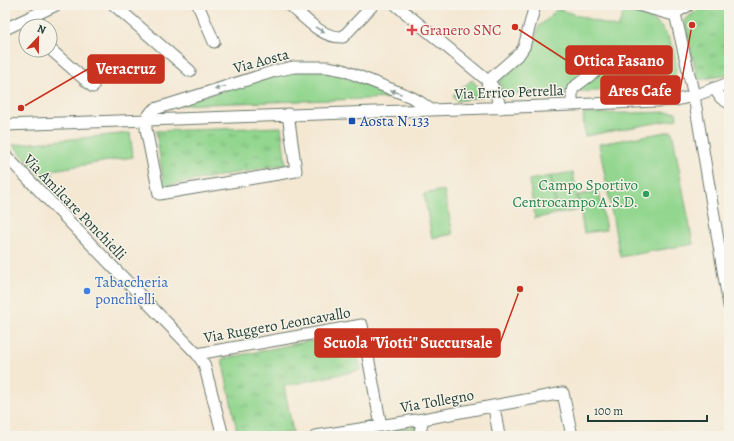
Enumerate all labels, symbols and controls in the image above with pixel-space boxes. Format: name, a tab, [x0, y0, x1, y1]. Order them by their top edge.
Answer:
north arrow	[18, 18, 58, 58]
place label: Granero SNC	[420, 20, 501, 40]
text: N	[35, 21, 48, 38]
marker: Granero SNC	[407, 25, 417, 35]
one-way arrow	[314, 26, 326, 33]
street label: Via Aosta	[230, 44, 291, 78]
callout: Ottica Fasano	[566, 46, 672, 74]
text: Ottica Fasano	[574, 50, 664, 72]
callout: Veracruz	[88, 55, 164, 83]
text: Veracruz	[95, 58, 156, 80]
callout: Ares Cafe	[601, 76, 680, 104]
street label: Via Errico Petrella	[453, 80, 564, 104]
text: Ares Cafe	[607, 80, 672, 102]
one-way arrow	[214, 85, 226, 91]
one-way arrow	[391, 89, 402, 95]
place label: Aosta N.133	[359, 111, 429, 131]
marker: Aosta N.133	[347, 116, 357, 126]
street label: Via Amilcare Ponchielli	[18, 149, 131, 264]
place label: Campo Sportivo Centrocampo A.S.D.	[513, 175, 638, 212]
marker: Campo Sportivo Centrocampo A.S.D.	[641, 189, 651, 199]
place label: Tabaccheria ponchielli	[95, 272, 168, 309]
marker: Tabaccheria ponchielli	[82, 286, 92, 296]
street label: Via Ruggero Leoncavallo	[201, 302, 352, 348]
callout: Scuola "Viotti" Succursale	[315, 329, 500, 357]
text: Scuola "Viotti" Succursale	[324, 332, 492, 354]
street label: Via Tollegno	[398, 385, 475, 417]
scale bar	[588, 397, 707, 423]
text: 100 m	[594, 403, 623, 419]

